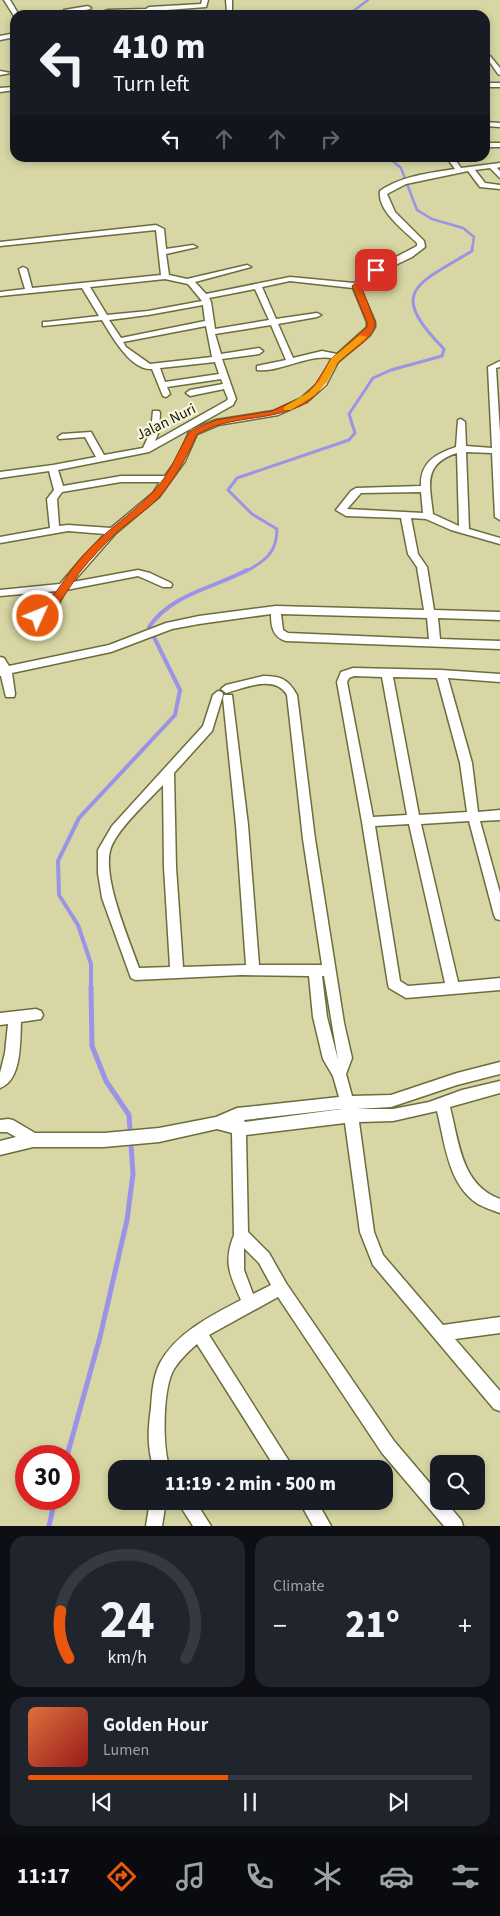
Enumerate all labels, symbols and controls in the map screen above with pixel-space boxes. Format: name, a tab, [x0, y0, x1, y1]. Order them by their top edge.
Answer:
text: 410 m	[113, 22, 205, 72]
icon: left	[30, 30, 95, 95]
text: Turn left	[113, 68, 189, 100]
icon: left	[157, 125, 185, 153]
icon: ahead	[210, 125, 238, 153]
icon: ahead	[263, 125, 291, 153]
icon: right	[316, 125, 344, 153]
pin	[355, 249, 397, 291]
icon: arrive	[362, 256, 390, 284]
street label: Jalan Nuri	[133, 399, 199, 445]
position arrow	[11, 589, 63, 641]
speed limit sign: 30	[15, 1445, 80, 1510]
map controls	[430, 1455, 485, 1510]
button: search	[430, 1455, 485, 1510]
text: 11:19 · 2 min · 500 m	[165, 1471, 336, 1498]
text: Climate	[273, 1575, 324, 1597]
text: 24	[100, 1584, 155, 1658]
text: 21°	[345, 1598, 400, 1652]
text: −	[273, 1606, 287, 1646]
text: +	[458, 1606, 472, 1646]
text: km/h	[108, 1645, 147, 1670]
text: Golden Hour	[103, 1712, 208, 1739]
text: Lumen	[103, 1739, 149, 1761]
icon: previous	[88, 1788, 116, 1816]
icon: pause	[236, 1788, 264, 1816]
icon: next	[384, 1788, 412, 1816]
icon: directions	[104, 1859, 139, 1894]
icon: music	[173, 1859, 208, 1894]
icon: phone	[242, 1859, 277, 1894]
icon: climate	[310, 1859, 345, 1894]
icon: car	[379, 1859, 414, 1894]
icon: filters	[448, 1859, 483, 1894]
text: 11:17	[17, 1860, 70, 1892]

